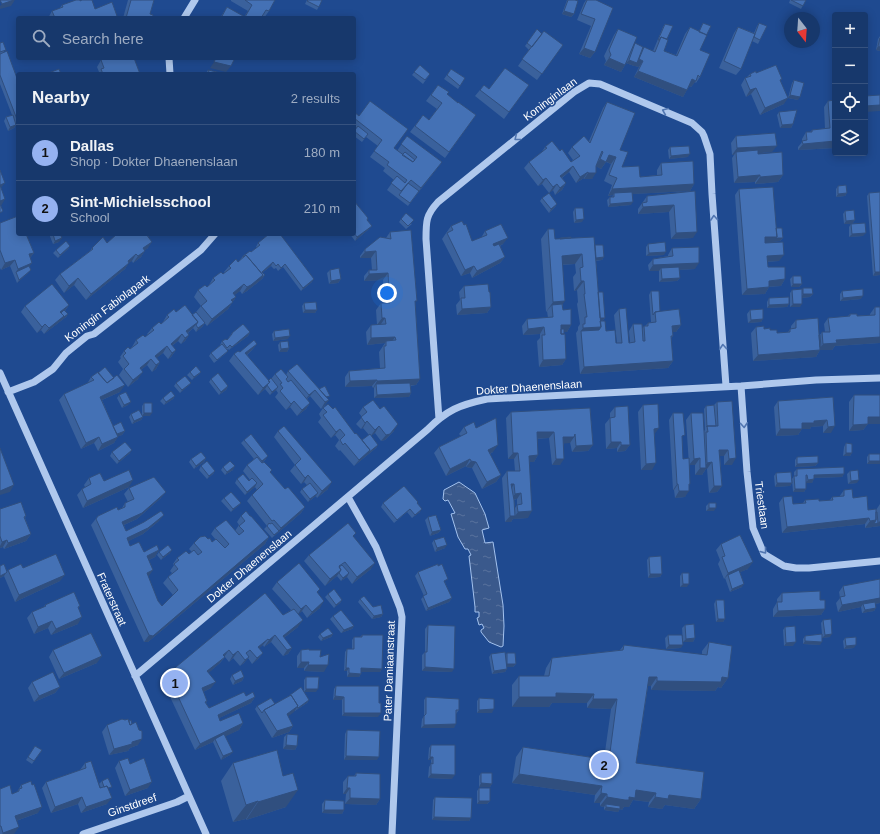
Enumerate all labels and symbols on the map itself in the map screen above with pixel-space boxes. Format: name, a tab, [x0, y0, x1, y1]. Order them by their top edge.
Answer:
north arrow	[784, 12, 820, 48]
street label: Koninginlaan	[521, 75, 579, 123]
one-way arrow	[662, 108, 669, 116]
one-way arrow	[515, 133, 522, 140]
one-way arrow	[709, 215, 718, 221]
street label: Koningin Fabiolapark	[62, 272, 152, 344]
your location	[377, 283, 397, 303]
one-way arrow	[719, 344, 728, 350]
street label: Dokter Dhaenenslaan	[476, 377, 582, 397]
one-way arrow	[739, 422, 748, 428]
street label: Triestlaan	[753, 480, 771, 530]
street label: Dokter Dhaenenslaan	[204, 527, 294, 605]
one-way arrow	[759, 546, 766, 554]
street label: Fraterstraat	[95, 571, 129, 627]
street label: Pater Damiaanstraat	[381, 620, 397, 722]
pin: 1	[162, 668, 188, 698]
pin: 2	[591, 750, 617, 780]
street label: Ginstdreef	[106, 791, 159, 819]

